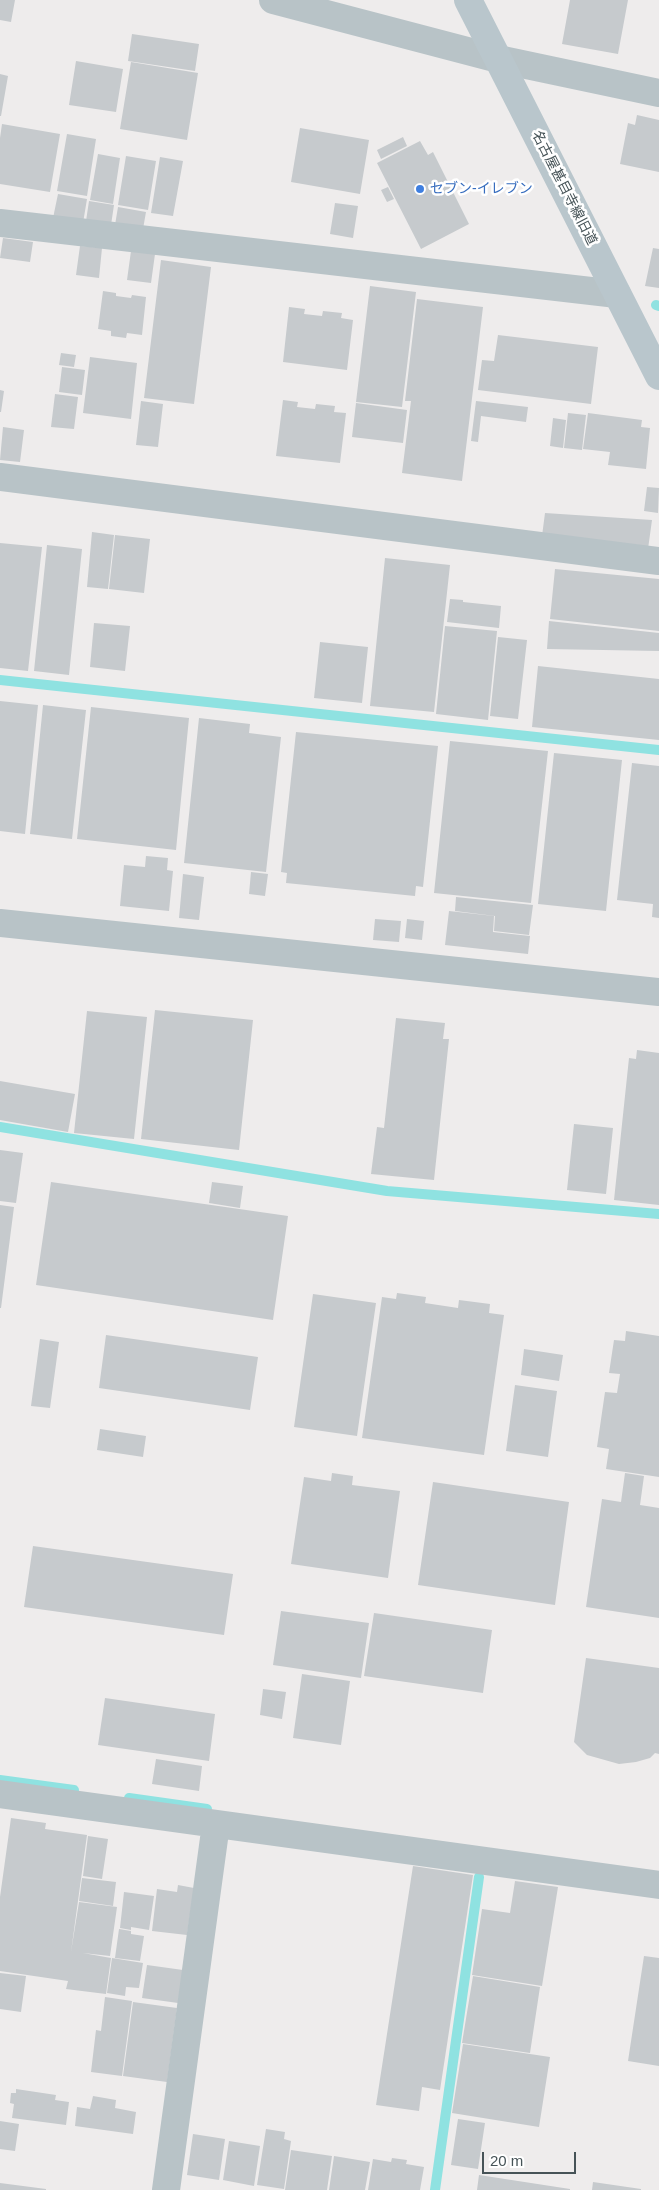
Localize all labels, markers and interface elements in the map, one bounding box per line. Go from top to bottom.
street label: 名古屋甚目寺線旧道 [528,128,600,248]
place label: セブン-イレブン [430,181,533,197]
marker: セブン-イレブン [414,183,426,195]
scale bar [484,2142,578,2174]
text: 20 m [490,2152,523,2169]

